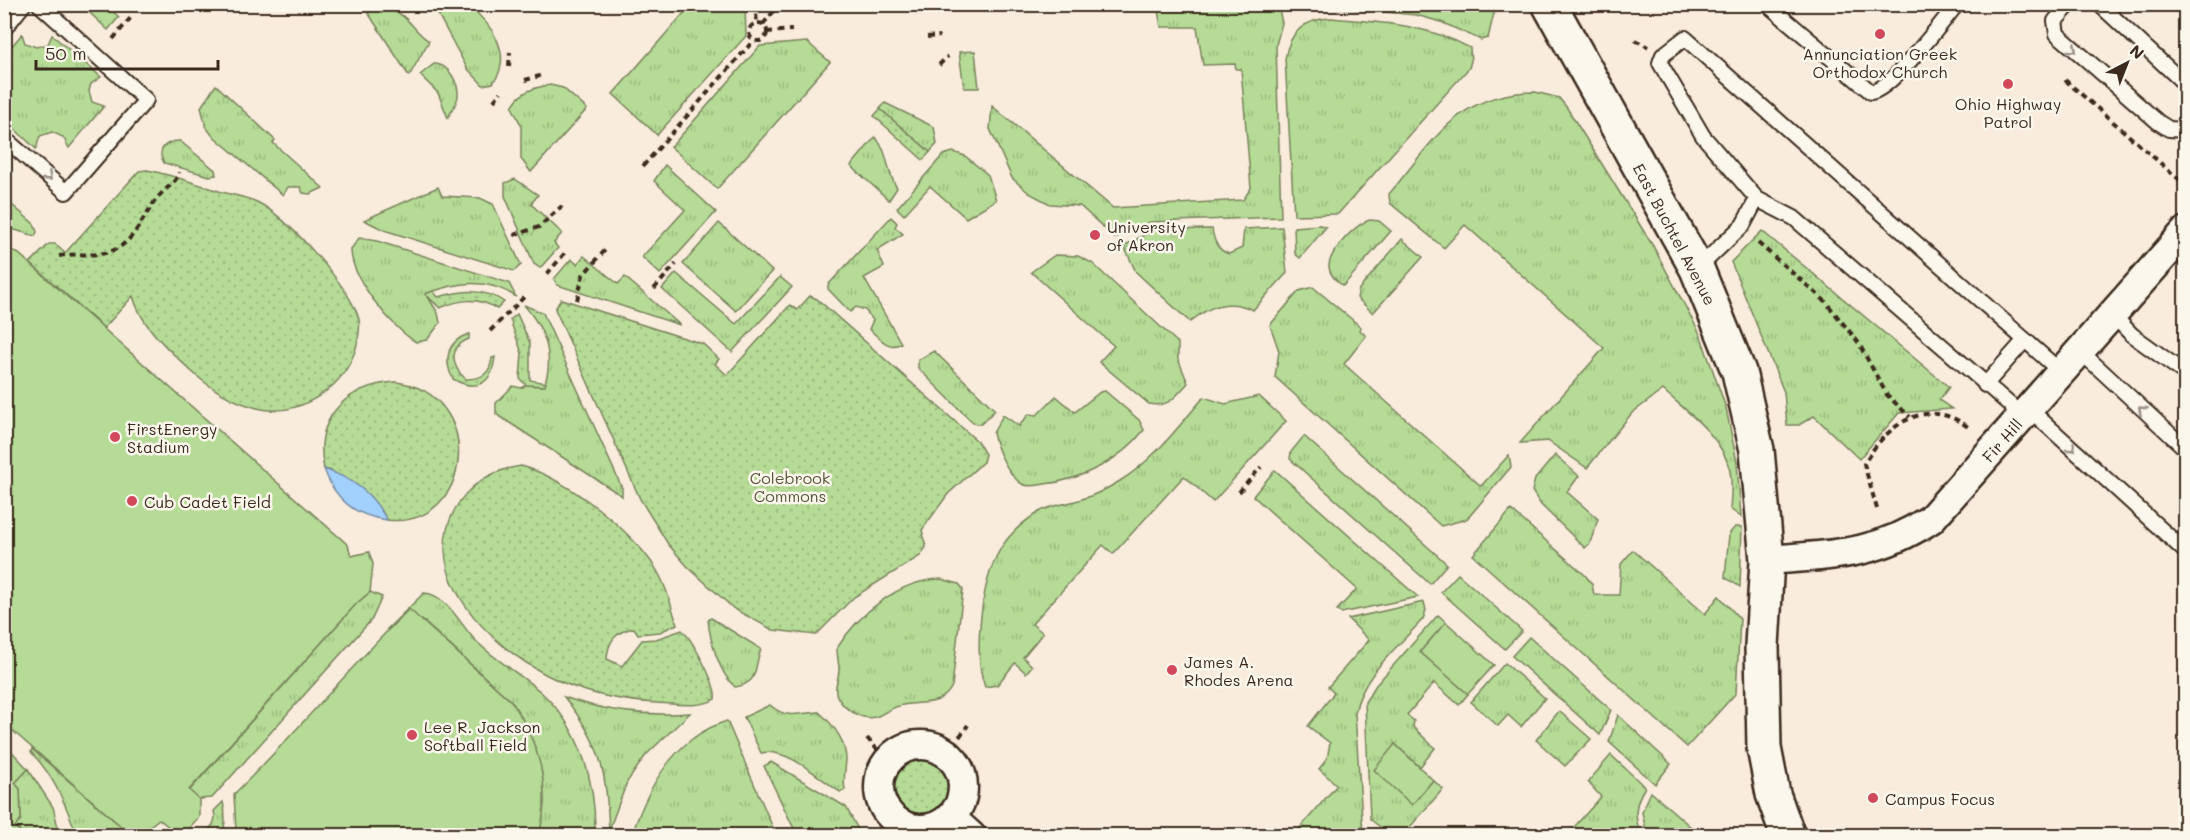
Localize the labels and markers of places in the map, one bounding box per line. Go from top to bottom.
marker: Annunciation Greek Orthodox Church [1873,27,1887,41]
place label: Annunciation Greek Orthodox Church [1803,43,1957,82]
marker: Ohio Highway Patrol [2001,77,2015,91]
place label: Ohio Highway Patrol [1955,93,2061,132]
place label: University of Akron [1107,216,1186,255]
marker: University of Akron [1088,228,1102,242]
place label: FirstEnergy Stadium [127,418,217,457]
marker: FirstEnergy Stadium [108,430,122,444]
place label: Cub Cadet Field [144,491,271,512]
marker: Cub Cadet Field [125,494,139,508]
place label: James A. Rhodes Arena [1184,651,1294,690]
marker: James A. Rhodes Arena [1165,663,1179,677]
place label: Lee R. Jackson Softball Field [424,716,540,755]
marker: Lee R. Jackson Softball Field [405,728,419,742]
place label: Campus Focus [1885,788,1995,809]
marker: Campus Focus [1866,791,1880,805]

